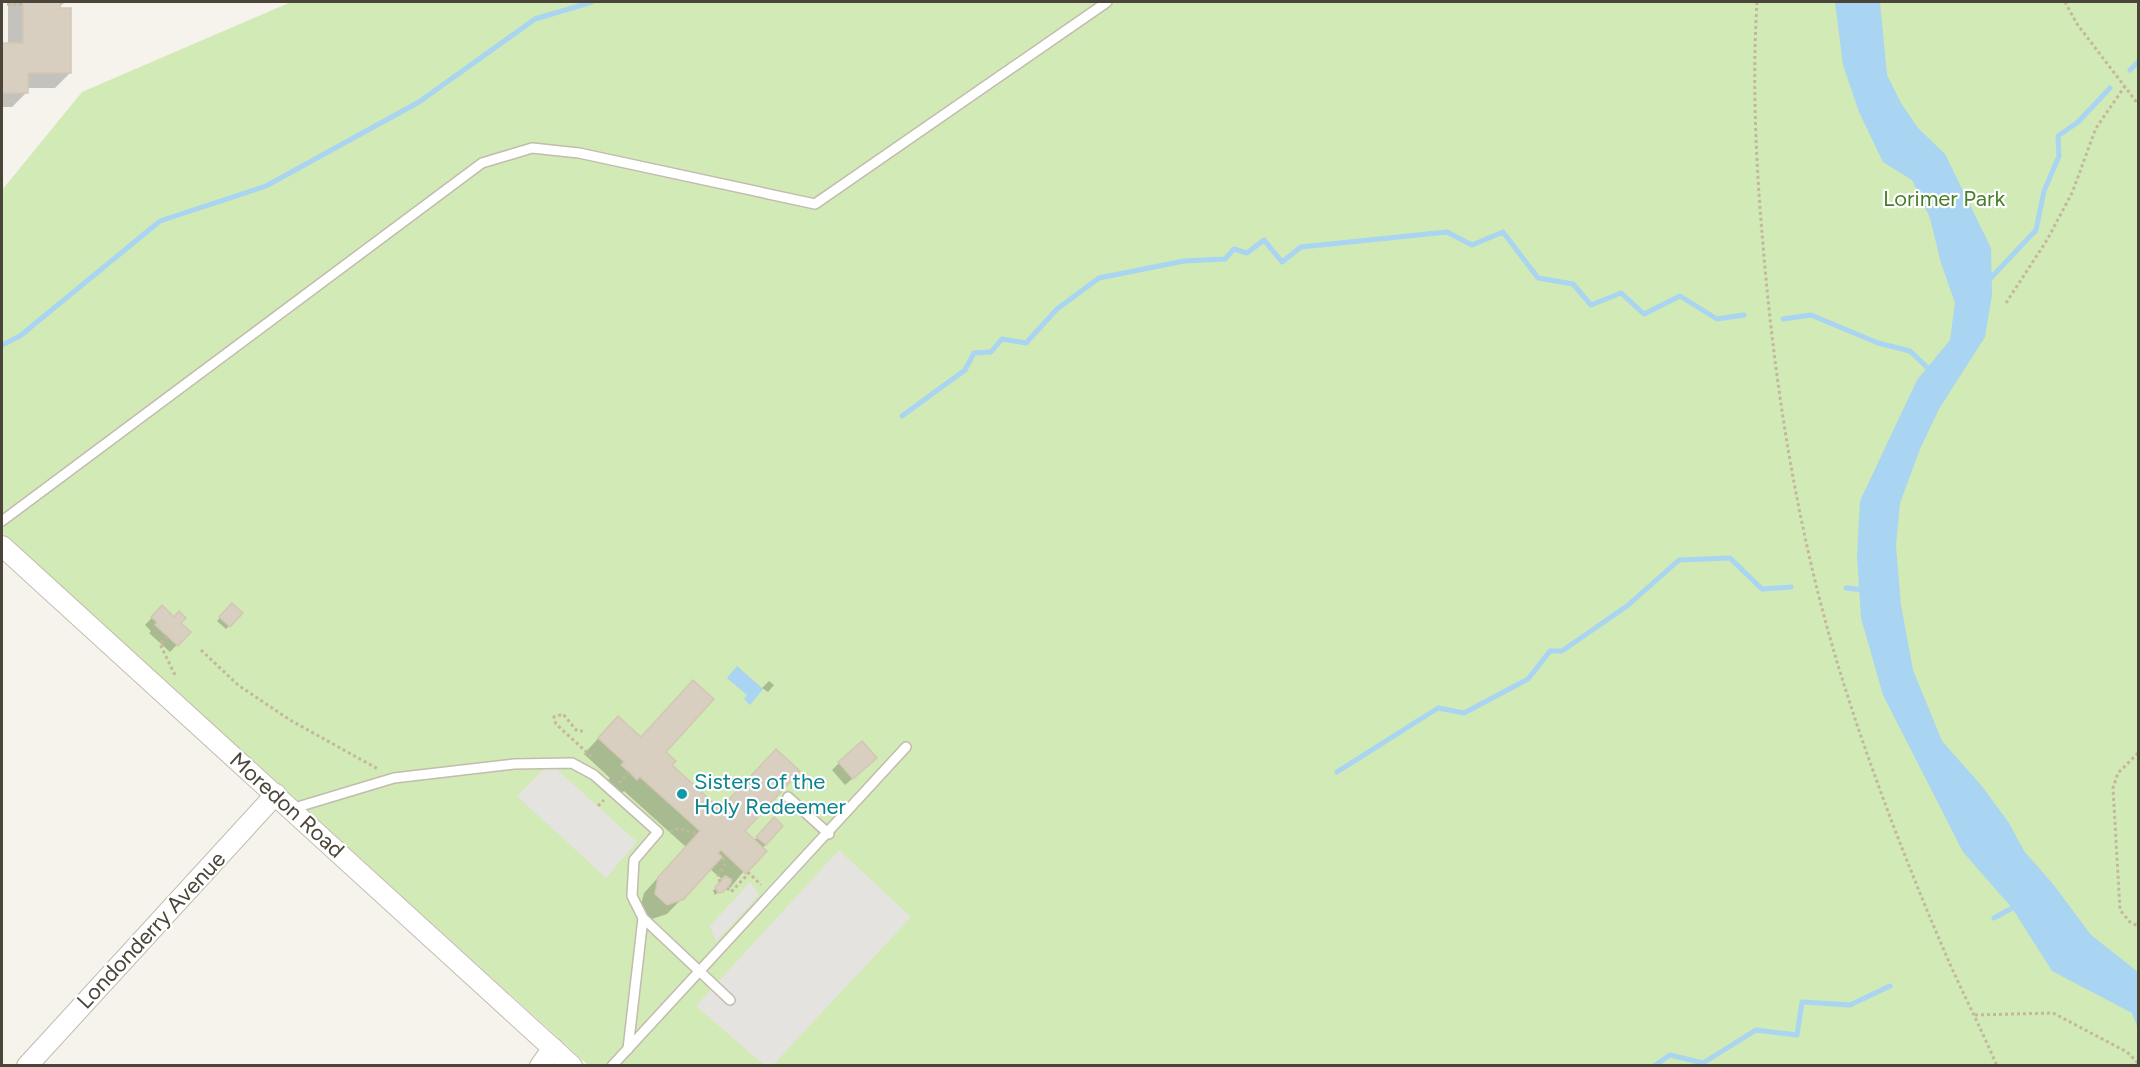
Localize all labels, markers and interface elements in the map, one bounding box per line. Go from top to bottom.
park label: Lorimer Park [1883,185,2005,212]
street label: Moredon Road [224,747,350,863]
place label: Sisters of the Holy Redeemer [694,768,847,820]
marker: Sisters of the Holy Redeemer [675,787,689,801]
street label: Londonderry Avenue [71,846,231,1014]

